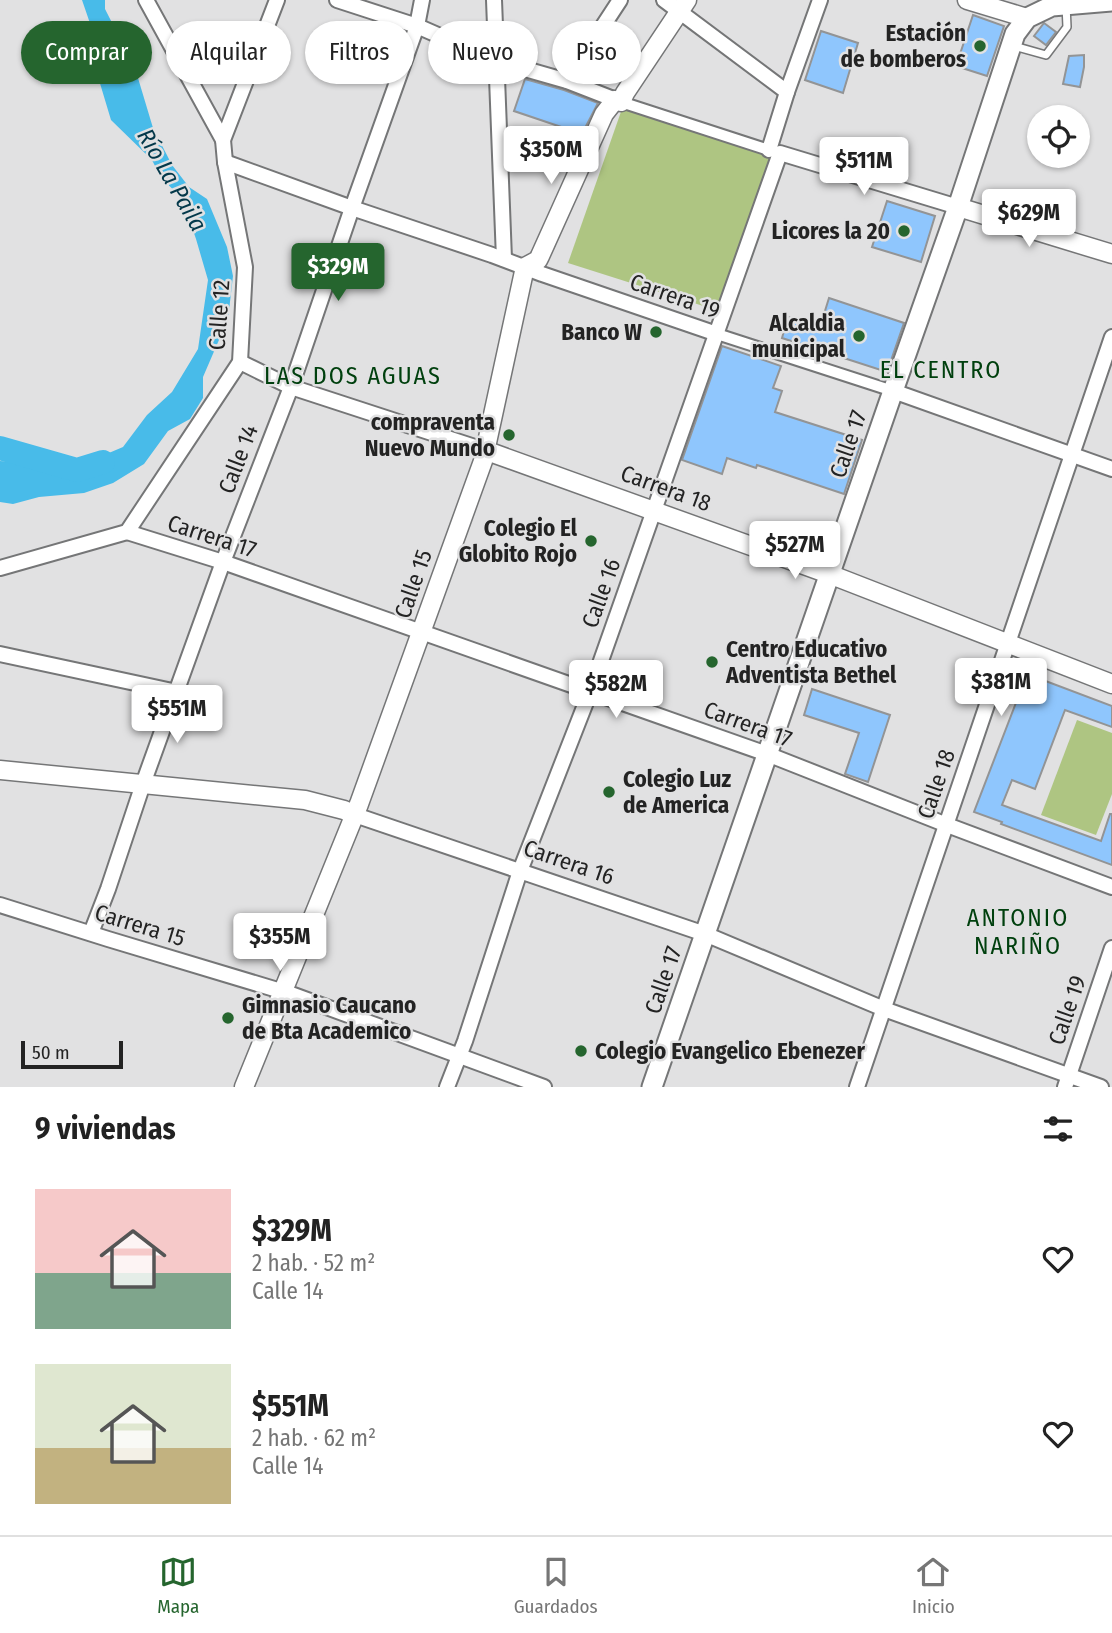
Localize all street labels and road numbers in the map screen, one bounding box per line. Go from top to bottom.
street label: Carrera 19 [626,268,724,324]
street label: Calle 12 [203,279,235,351]
street label: Calle 17 [823,407,873,481]
street label: Calle 14 [212,421,264,497]
street label: Carrera 18 [617,459,715,517]
street label: Carrera 17 [164,509,260,563]
street label: Calle 15 [388,546,438,622]
street label: Calle 16 [576,555,626,631]
street label: Carrera 17 [700,695,796,753]
street label: Calle 18 [911,746,961,822]
street label: Carrera 16 [520,833,618,891]
street label: Carrera 15 [91,898,189,952]
street label: Calle 17 [638,943,688,1017]
street label: Calle 19 [1042,972,1092,1048]

